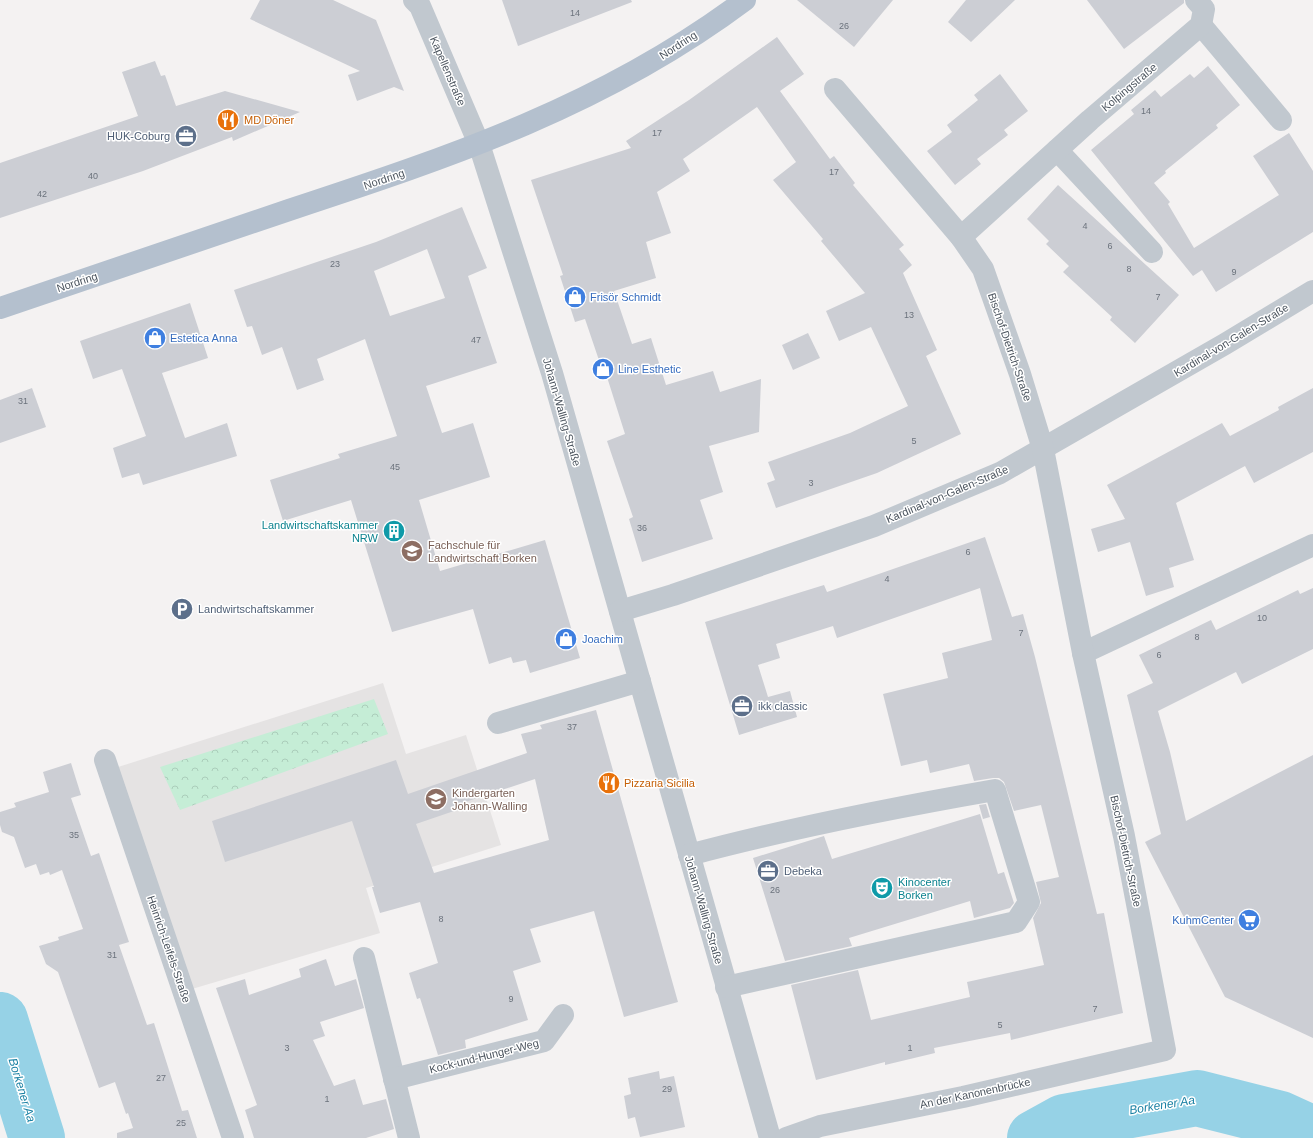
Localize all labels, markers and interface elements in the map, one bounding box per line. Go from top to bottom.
house number: 14 [570,8,580,18]
house number: 26 [839,21,849,31]
street label: Nordring [657,28,699,62]
street label: Kapellenstraße [428,35,468,107]
street label: Kolpingstraße [1099,61,1159,113]
house number: 14 [1141,106,1151,116]
restaurant icon: MD Döner [215,107,241,133]
place label: MD Döner [244,114,294,126]
office icon: HUK-Coburg [173,123,199,149]
house number: 17 [652,128,662,138]
place label: HUK-Coburg [107,130,170,142]
street label: Nordring [362,166,406,192]
house number: 17 [829,167,839,177]
house number: 40 [88,171,98,181]
house number: 42 [37,189,47,199]
house number: 4 [1082,221,1088,231]
house number: 6 [1107,241,1113,251]
house number: 23 [330,259,340,269]
house number: 8 [1126,264,1132,274]
house number: 9 [1231,267,1237,277]
street label: Nordring [55,270,99,294]
shop icon: Frisör Schmidt [562,284,588,310]
place label: Frisör Schmidt [590,291,661,303]
street label: Bischof-Dietrich-Straße [986,291,1034,403]
house number: 7 [1155,292,1161,302]
street label: Kardinal-von-Galen-Straße [1172,301,1290,379]
house number: 13 [904,310,914,320]
shop icon: Estetica Anna [142,325,168,351]
place label: Estetica Anna [170,332,238,344]
house number: 47 [471,335,481,345]
street label: Johann-Walling-Straße [541,356,583,468]
shop icon: Line Esthetic [590,356,616,382]
place label: Line Esthetic [618,363,681,375]
house number: 31 [18,396,28,406]
house number: 5 [911,436,917,446]
house number: 45 [390,462,400,472]
street label: Kardinal-von-Galen-Straße [884,463,1010,525]
house number: 3 [808,478,814,488]
building icon: Landwirtschaftskammer NRW [381,518,407,544]
place label: Landwirtschaftskammer NRW [262,519,379,544]
house number: 36 [637,523,647,533]
school or university icon: Fachschule für Landwirtschaft Borken [399,538,425,564]
place label: Fachschule für Landwirtschaft Borken [428,539,537,564]
house number: 6 [965,547,971,557]
house number: 4 [884,574,890,584]
parking icon: Landwirtschaftskammer [169,596,195,622]
place label: Landwirtschaftskammer [198,603,314,615]
house number: 10 [1257,613,1267,623]
shop icon: Joachim [553,626,579,652]
house number: 7 [1018,628,1024,638]
house number: 8 [1194,632,1200,642]
place label: Joachim [582,633,623,645]
house number: 6 [1156,650,1162,660]
office icon: ikk classic [729,693,755,719]
place label: ikk classic [758,700,808,712]
house number: 37 [567,722,577,732]
restaurant icon: Pizzaria Sicilia [596,770,622,796]
place label: Pizzaria Sicilia [624,777,696,789]
school or university icon: Kindergarten Johann-Walling [423,786,449,812]
place label: Kindergarten Johann-Walling [452,787,527,812]
street label: Bischof-Dietrich-Straße [1108,794,1144,908]
house number: 35 [69,830,79,840]
street label: Johann-Walling-Straße [683,854,725,966]
office icon: Debeka [755,858,781,884]
place label: Debeka [784,865,823,877]
theatre icon: Kinocenter Borken [869,875,895,901]
place label: Kinocenter Borken [898,876,951,901]
house number: 26 [770,885,780,895]
street label: Heinrich-Leifels-Straße [145,894,193,1004]
supermarket icon: KuhmCenter [1236,907,1262,933]
house number: 8 [438,914,444,924]
place label: KuhmCenter [1172,914,1234,926]
house number: 31 [107,950,117,960]
house number: 9 [508,994,514,1004]
house number: 7 [1092,1004,1098,1014]
house number: 5 [997,1020,1003,1030]
street label: Kock-und-Hunger-Weg [428,1037,540,1075]
house number: 3 [284,1043,290,1053]
house number: 1 [907,1043,913,1053]
water label: Borkener Aa [6,1056,38,1124]
house number: 27 [156,1073,166,1083]
street label: An der Kanonenbrücke [919,1075,1031,1111]
house number: 29 [662,1084,672,1094]
water label: Borkener Aa [1128,1093,1196,1117]
house number: 1 [324,1094,330,1104]
house number: 25 [176,1118,186,1128]

